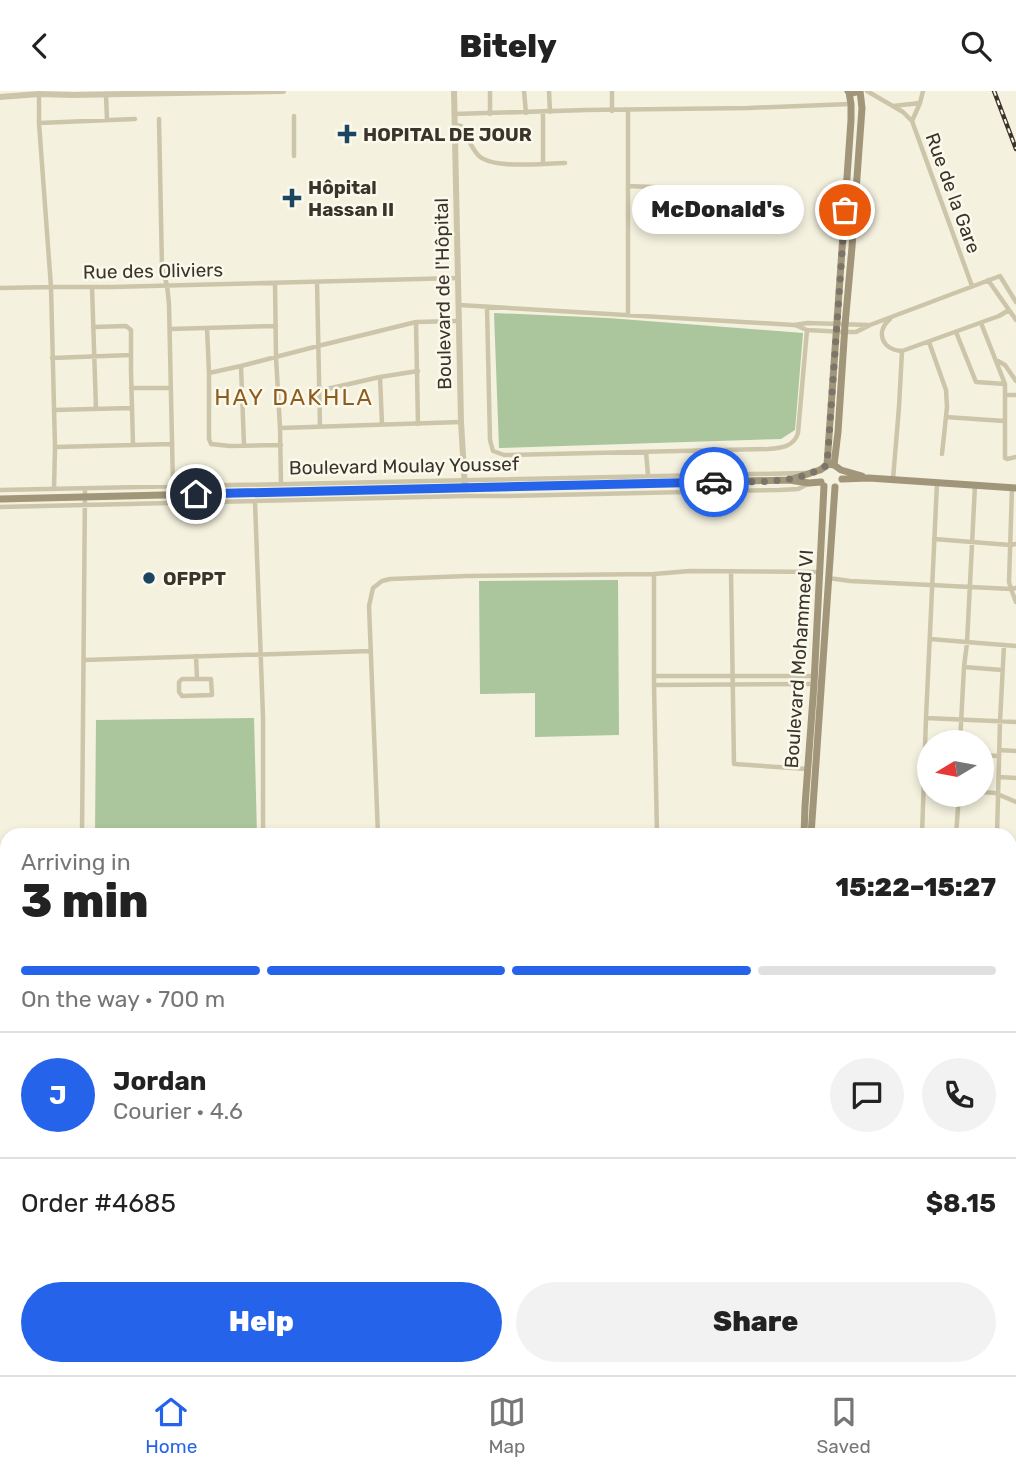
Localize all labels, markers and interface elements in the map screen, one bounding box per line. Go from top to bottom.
icon: back [21,27,59,65]
text: Bitely [459,27,557,65]
icon: search [957,27,995,65]
place label: HOPITAL DE JOUR [363,123,532,146]
marker: HOPITAL DE JOUR [337,124,357,144]
street label: Rue de la Gare [921,130,985,256]
place label: Hôpital Hassan II [308,176,394,221]
pin [815,180,875,240]
callout: McDonald's [632,185,803,235]
marker: Hôpital Hassan II [282,188,302,208]
icon: bag [826,191,864,229]
text: McDonald's [651,195,785,223]
street label: Boulevard de l'Hôpital [430,198,456,390]
street label: Rue des Oliviers [83,258,223,284]
district label: HAY DAKHLA [214,383,374,411]
courier [679,447,749,517]
street label: Boulevard Moulay Youssef [289,452,520,480]
icon: car [695,463,733,501]
pin [166,464,226,524]
icon: home [177,475,215,513]
street label: Boulevard Mohammed VI [780,549,818,769]
place label: OFPPT [163,567,226,590]
marker: OFPPT [141,570,157,586]
north arrow [917,730,994,807]
map controls [917,730,994,807]
text: Arriving in [21,848,131,876]
text: 15:22–15:27 [836,872,996,903]
text: 3 min [21,874,149,929]
text: On the way · 700 m [21,985,225,1013]
button: chat [830,1058,904,1132]
button: phone [922,1058,996,1132]
text: Jordan [113,1066,206,1097]
text: J [49,1080,67,1111]
text: Courier · 4.6 [113,1097,243,1125]
text: Order #4685 [21,1188,176,1219]
text: $8.15 [926,1188,996,1219]
button: Help [21,1282,502,1362]
button: Share [516,1282,996,1362]
tab: Home [145,1393,197,1458]
tab: Map [488,1393,526,1458]
tab: Saved [816,1393,871,1458]

